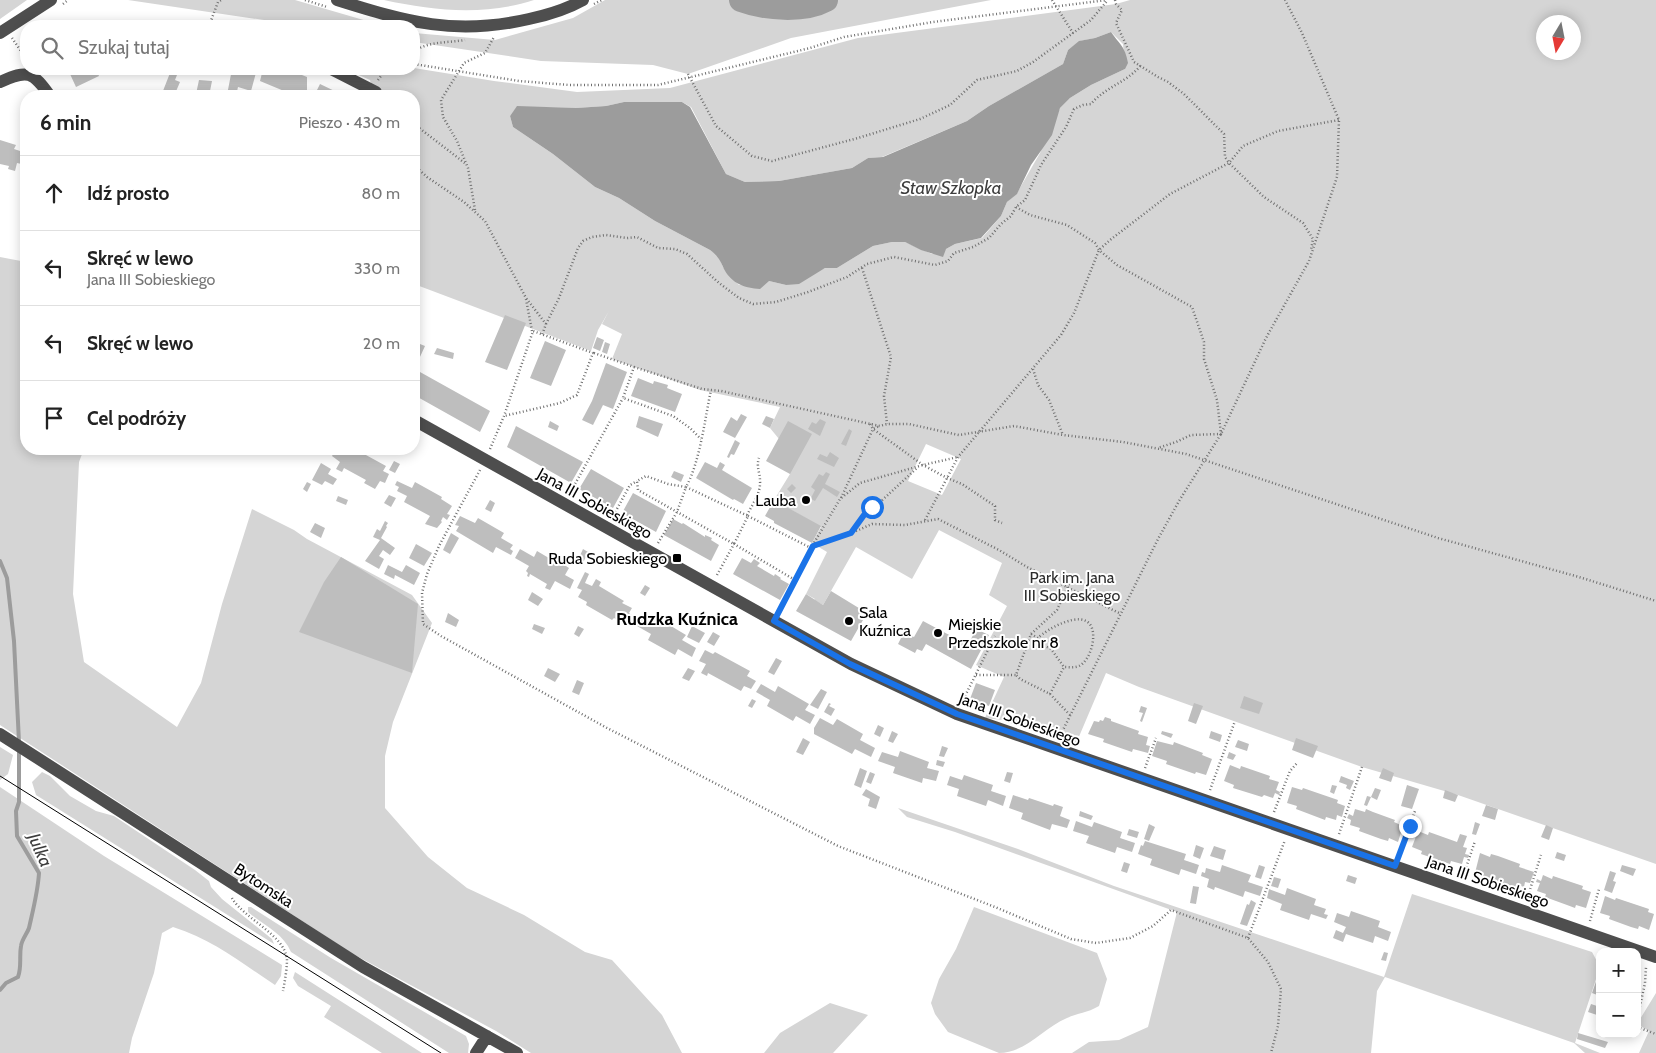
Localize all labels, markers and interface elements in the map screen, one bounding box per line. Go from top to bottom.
north arrow [1536,15,1581,60]
search box [20,20,420,75]
icon: search [38,34,66,62]
text: Szukaj tutaj [78,36,170,59]
text: 6 min [40,110,91,135]
text: Pieszo · 430 m [299,113,400,132]
water label: Staw Szkopka [901,177,1001,199]
icon: ahead [40,179,68,207]
text: Idź prosto [87,182,169,205]
text: 80 m [362,184,400,203]
text: Skręć w lewo [87,247,193,270]
icon: left [40,254,68,282]
text: 330 m [354,259,400,278]
text: Jana III Sobieskiego [87,270,215,289]
icon: left [40,329,68,357]
text: Skręć w lewo [87,332,193,355]
text: 20 m [363,334,400,353]
icon: arrive [40,404,68,432]
text: Cel podróży [87,407,186,430]
street label: Jana III Sobieskiego [533,464,656,543]
place label: Lauba [755,491,796,510]
marker: Lauba [800,494,812,506]
route start [861,496,884,519]
place label: Ruda Sobieskiego [548,549,667,568]
marker: Ruda Sobieskiego [671,552,683,564]
park label: Park im. Jana III Sobieskiego [1024,568,1120,605]
place label: Sala Kuźnica [859,603,911,640]
district label: Rudzka Kuźnica [616,608,738,630]
marker: Sala Kuźnica [843,615,855,627]
place label: Miejskie Przedszkole nr 8 [948,615,1059,652]
marker: Miejskie Przedszkole nr 8 [932,627,944,639]
street label: Jana III Sobieskiego [955,688,1084,750]
route end [1399,815,1422,838]
water label: Julka [22,828,57,871]
street label: Jana III Sobieskiego [1423,851,1552,911]
street label: Bytomska [231,859,297,912]
map controls [1596,948,1641,1038]
button: + [1596,948,1641,993]
button: − [1596,993,1641,1038]

